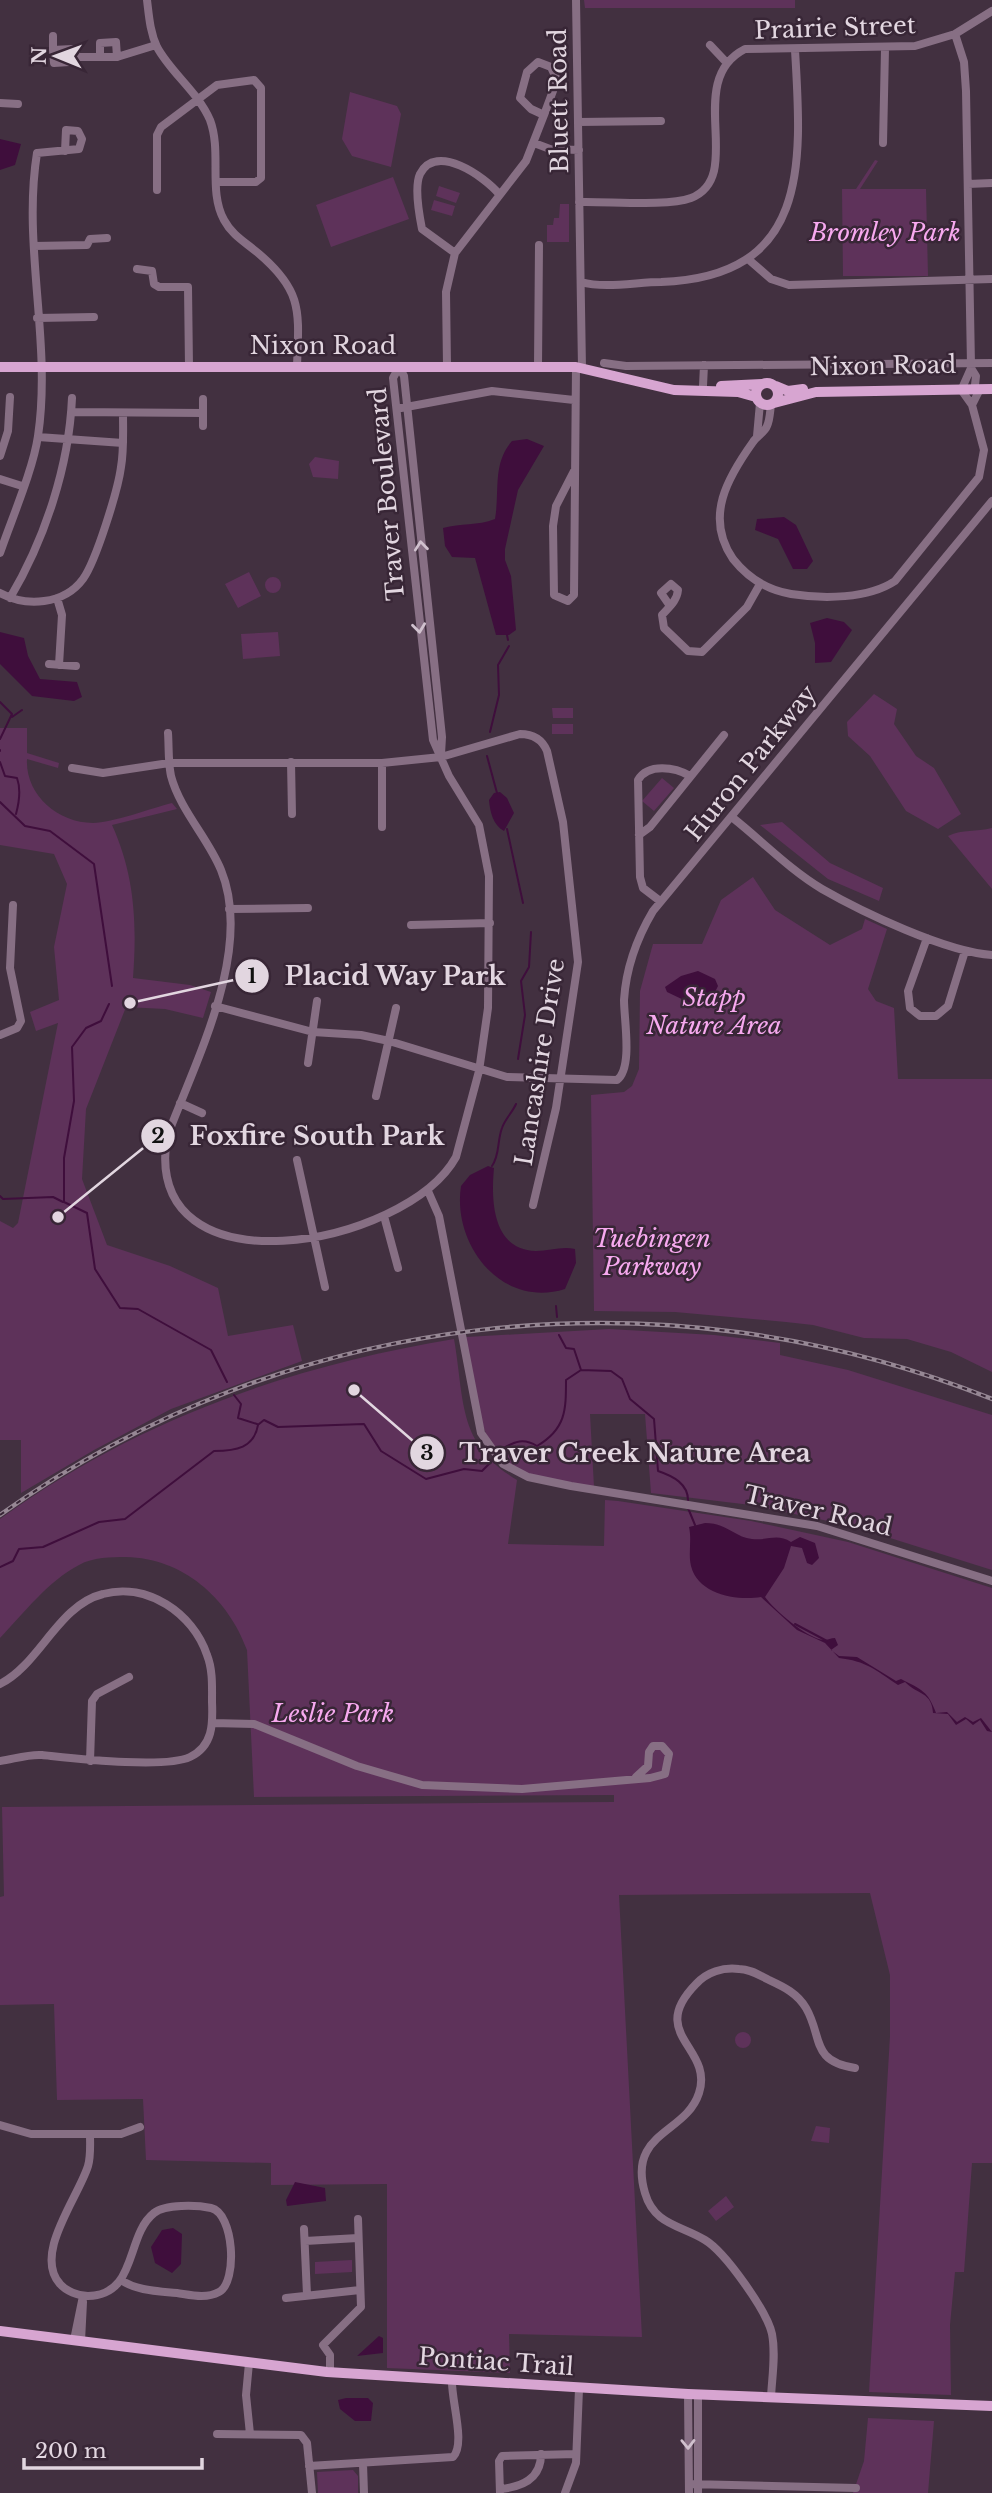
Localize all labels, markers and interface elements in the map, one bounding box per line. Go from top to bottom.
street label: Prairie Street [754,10,916,45]
north arrow [21,21,91,91]
street label: Bluett Road [543,28,574,174]
text: N [28,46,51,65]
park label: Bromley Park [808,218,961,247]
street label: Nixon Road [250,331,396,360]
street label: Nixon Road [809,350,957,381]
street label: Traver Boulevard [363,386,410,602]
one-way arrow [413,540,428,551]
one-way arrow [412,622,427,634]
street label: Huron Parkway [679,678,823,846]
callout: Placid Way Park [235,952,521,999]
street label: Lancashire Drive [509,956,570,1168]
text: Placid Way Park [284,960,506,992]
text: 1 [247,963,257,989]
park label: Stapp Nature Area [645,983,782,1040]
callout: Foxfire South Park [141,1113,459,1160]
text: Foxfire South Park [189,1120,445,1152]
text: 2 [151,1123,165,1149]
park label: Tuebingen Parkway [593,1224,711,1281]
callout: Traver Creek Nature Area [409,1429,825,1476]
text: Traver Creek Nature Area [459,1437,811,1469]
text: 3 [420,1440,434,1466]
street label: Traver Road [741,1479,895,1542]
park label: Leslie Park [271,1699,394,1728]
street label: Pontiac Trail [417,2342,575,2381]
scale bar [24,2426,203,2470]
text: 200 m [35,2438,107,2464]
one-way arrow [680,2439,696,2449]

